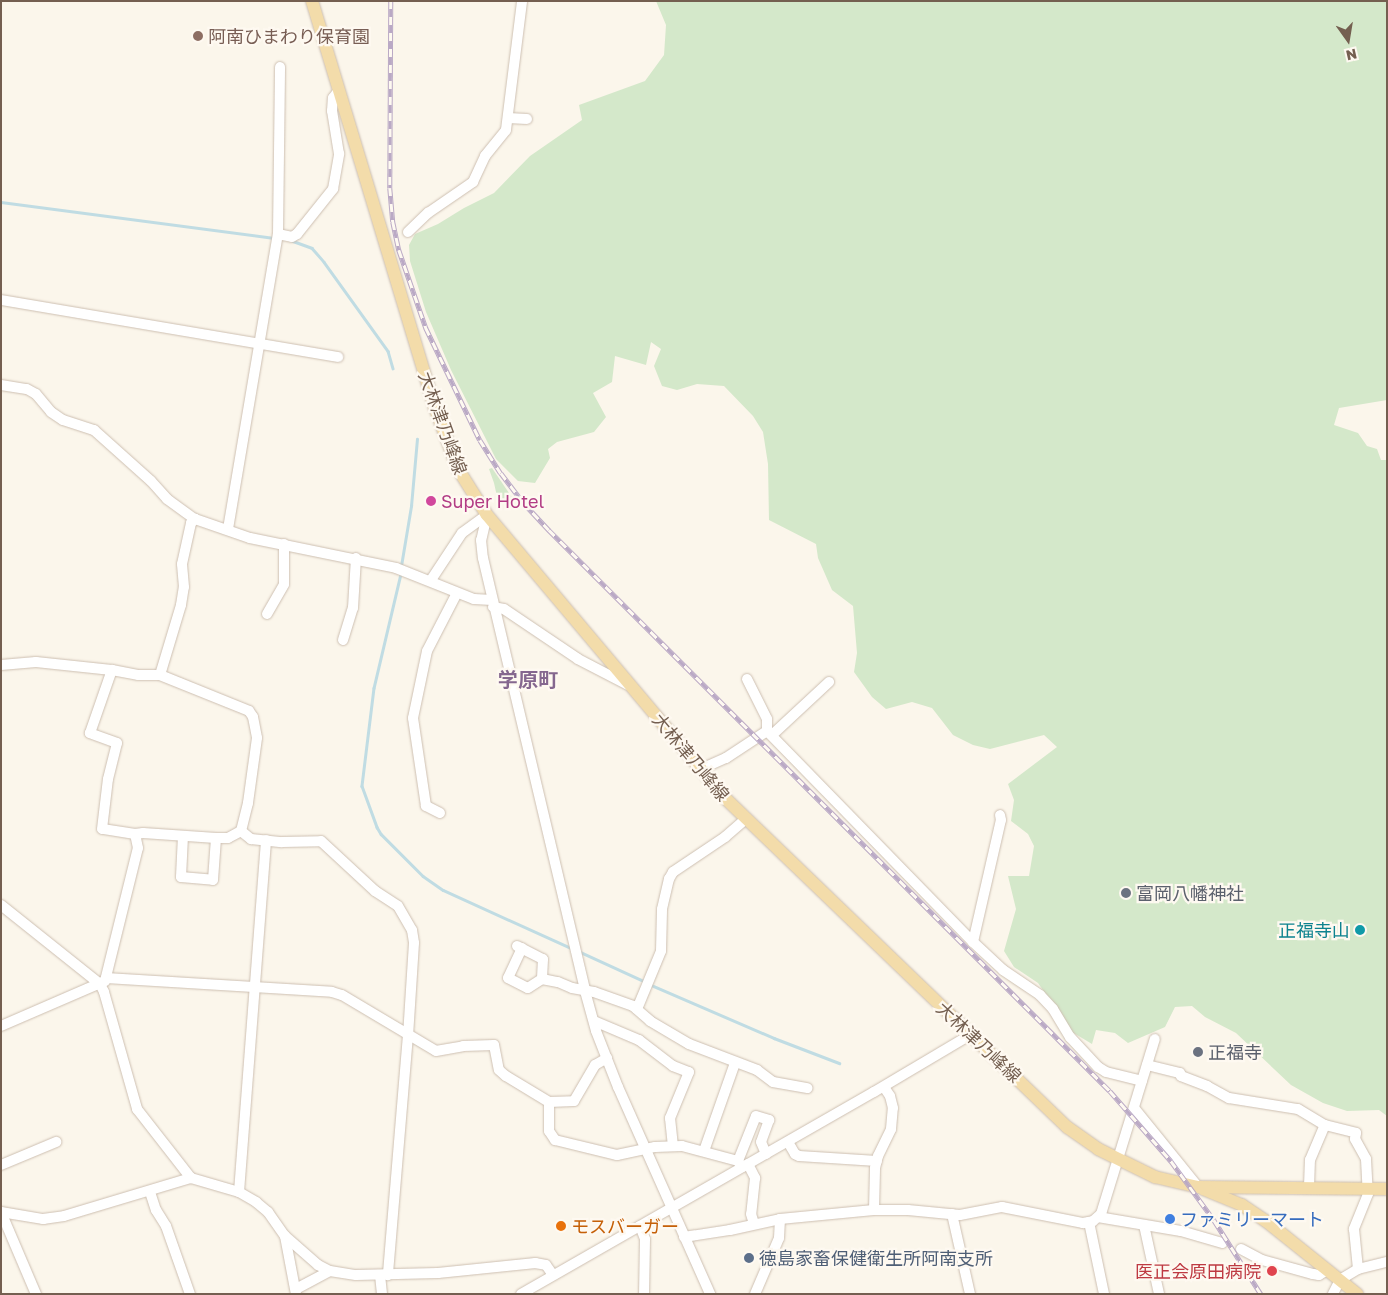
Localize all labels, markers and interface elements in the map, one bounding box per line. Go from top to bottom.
north arrow [1323,15,1373,65]
place label: 阿南ひまわり保育園 [208,25,370,47]
marker: 阿南ひまわり保育園 [192,30,204,42]
text: N [1344,46,1359,65]
street label: 大林津乃峰線 [414,369,472,477]
place label: Super Hotel [441,490,544,512]
marker: Super Hotel [425,495,437,507]
district label: 学原町 [498,667,558,691]
street label: 大林津乃峰線 [648,709,734,805]
place label: 富岡八幡神社 [1136,882,1244,904]
marker: 富岡八幡神社 [1120,887,1132,899]
place label: 正福寺山 [1278,919,1350,941]
marker: 正福寺山 [1354,924,1366,936]
street label: 大林津乃峰線 [932,997,1026,1087]
place label: 正福寺 [1208,1041,1262,1063]
marker: 正福寺 [1192,1046,1204,1058]
place label: ファミリーマート [1180,1208,1324,1230]
marker: ファミリーマート [1164,1213,1176,1225]
place label: モスバーガー [571,1215,679,1237]
marker: モスバーガー [555,1220,567,1232]
place label: 徳島家畜保健衛生所阿南支所 [759,1247,993,1269]
marker: 徳島家畜保健衛生所阿南支所 [743,1252,755,1264]
place label: 医正会原田病院 [1135,1260,1261,1282]
marker: 医正会原田病院 [1265,1264,1279,1278]

